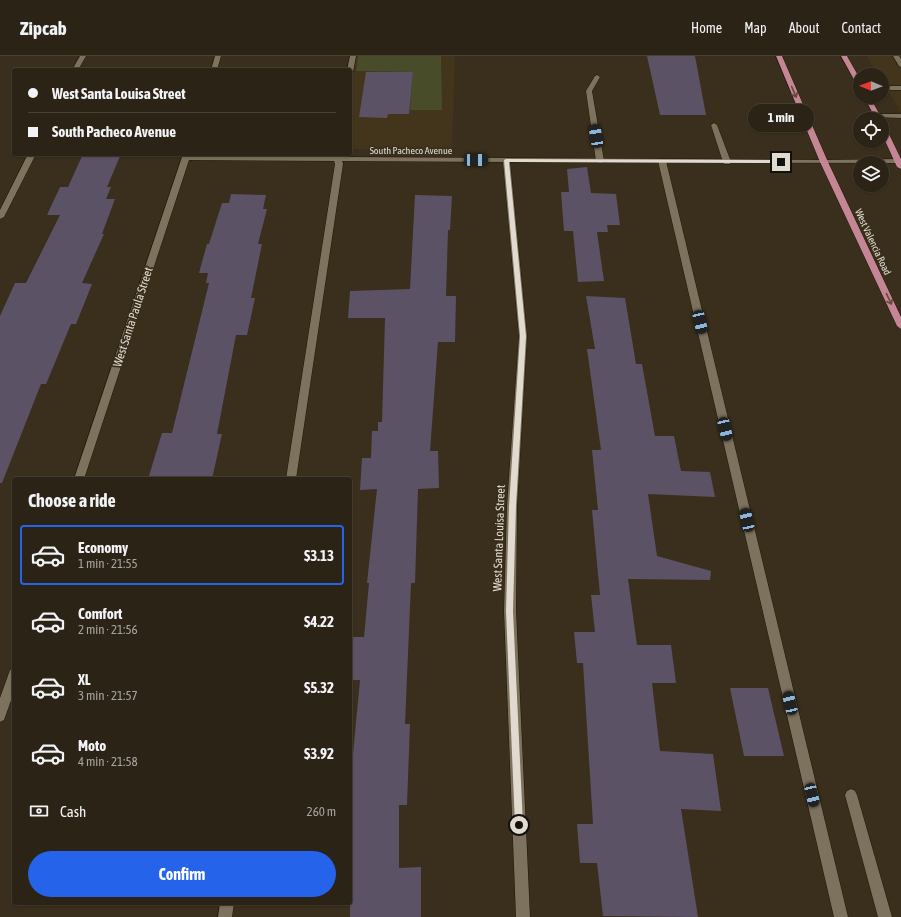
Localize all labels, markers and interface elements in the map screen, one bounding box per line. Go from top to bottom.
text: Zipcab [20,17,67,39]
text: Home [691,20,722,36]
text: Map [744,20,767,36]
text: About [789,20,820,36]
text: Contact [842,20,881,36]
north arrow [853,68,889,104]
map controls [853,68,889,192]
text: West Santa Louisa Street [52,85,186,102]
one-way arrow [791,85,798,97]
callout: 1 min [748,104,814,132]
text: 1 min [768,110,794,125]
button: locate [853,112,889,148]
text: South Pacheco Avenue [52,123,176,140]
car [588,123,604,149]
street label: South Pacheco Avenue [370,145,453,156]
route end [772,153,790,171]
car [464,154,488,166]
button: layers [853,156,889,192]
street label: West Valencia Road [853,207,893,277]
street label: West Santa Paula Street [110,265,156,369]
one-way arrow [886,293,893,305]
car [691,309,709,335]
car [716,416,734,442]
street label: West Santa Louisa Street [490,484,508,592]
text: Choose a ride [28,490,116,511]
car [738,507,756,533]
icon: car [30,537,66,573]
text: Economy [78,539,128,556]
text: $3.13 [304,547,334,564]
text: 1 min · 21:55 [78,556,138,571]
icon: car [30,603,66,639]
text: Comfort [78,605,122,622]
text: $4.22 [304,613,334,630]
text: 2 min · 21:56 [78,622,138,637]
icon: car [30,669,66,705]
text: XL [78,671,91,688]
text: $5.32 [304,679,334,696]
text: 3 min · 21:57 [78,688,138,703]
car [781,690,799,716]
icon: car [30,735,66,771]
text: Moto [78,737,106,754]
text: $3.92 [304,745,334,762]
text: 4 min · 21:58 [78,754,138,769]
car [803,782,821,808]
icon: cash [28,800,50,822]
text: Cash [60,803,86,820]
text: 260 m [307,804,336,819]
route start [510,816,528,834]
button: Confirm [28,851,336,897]

